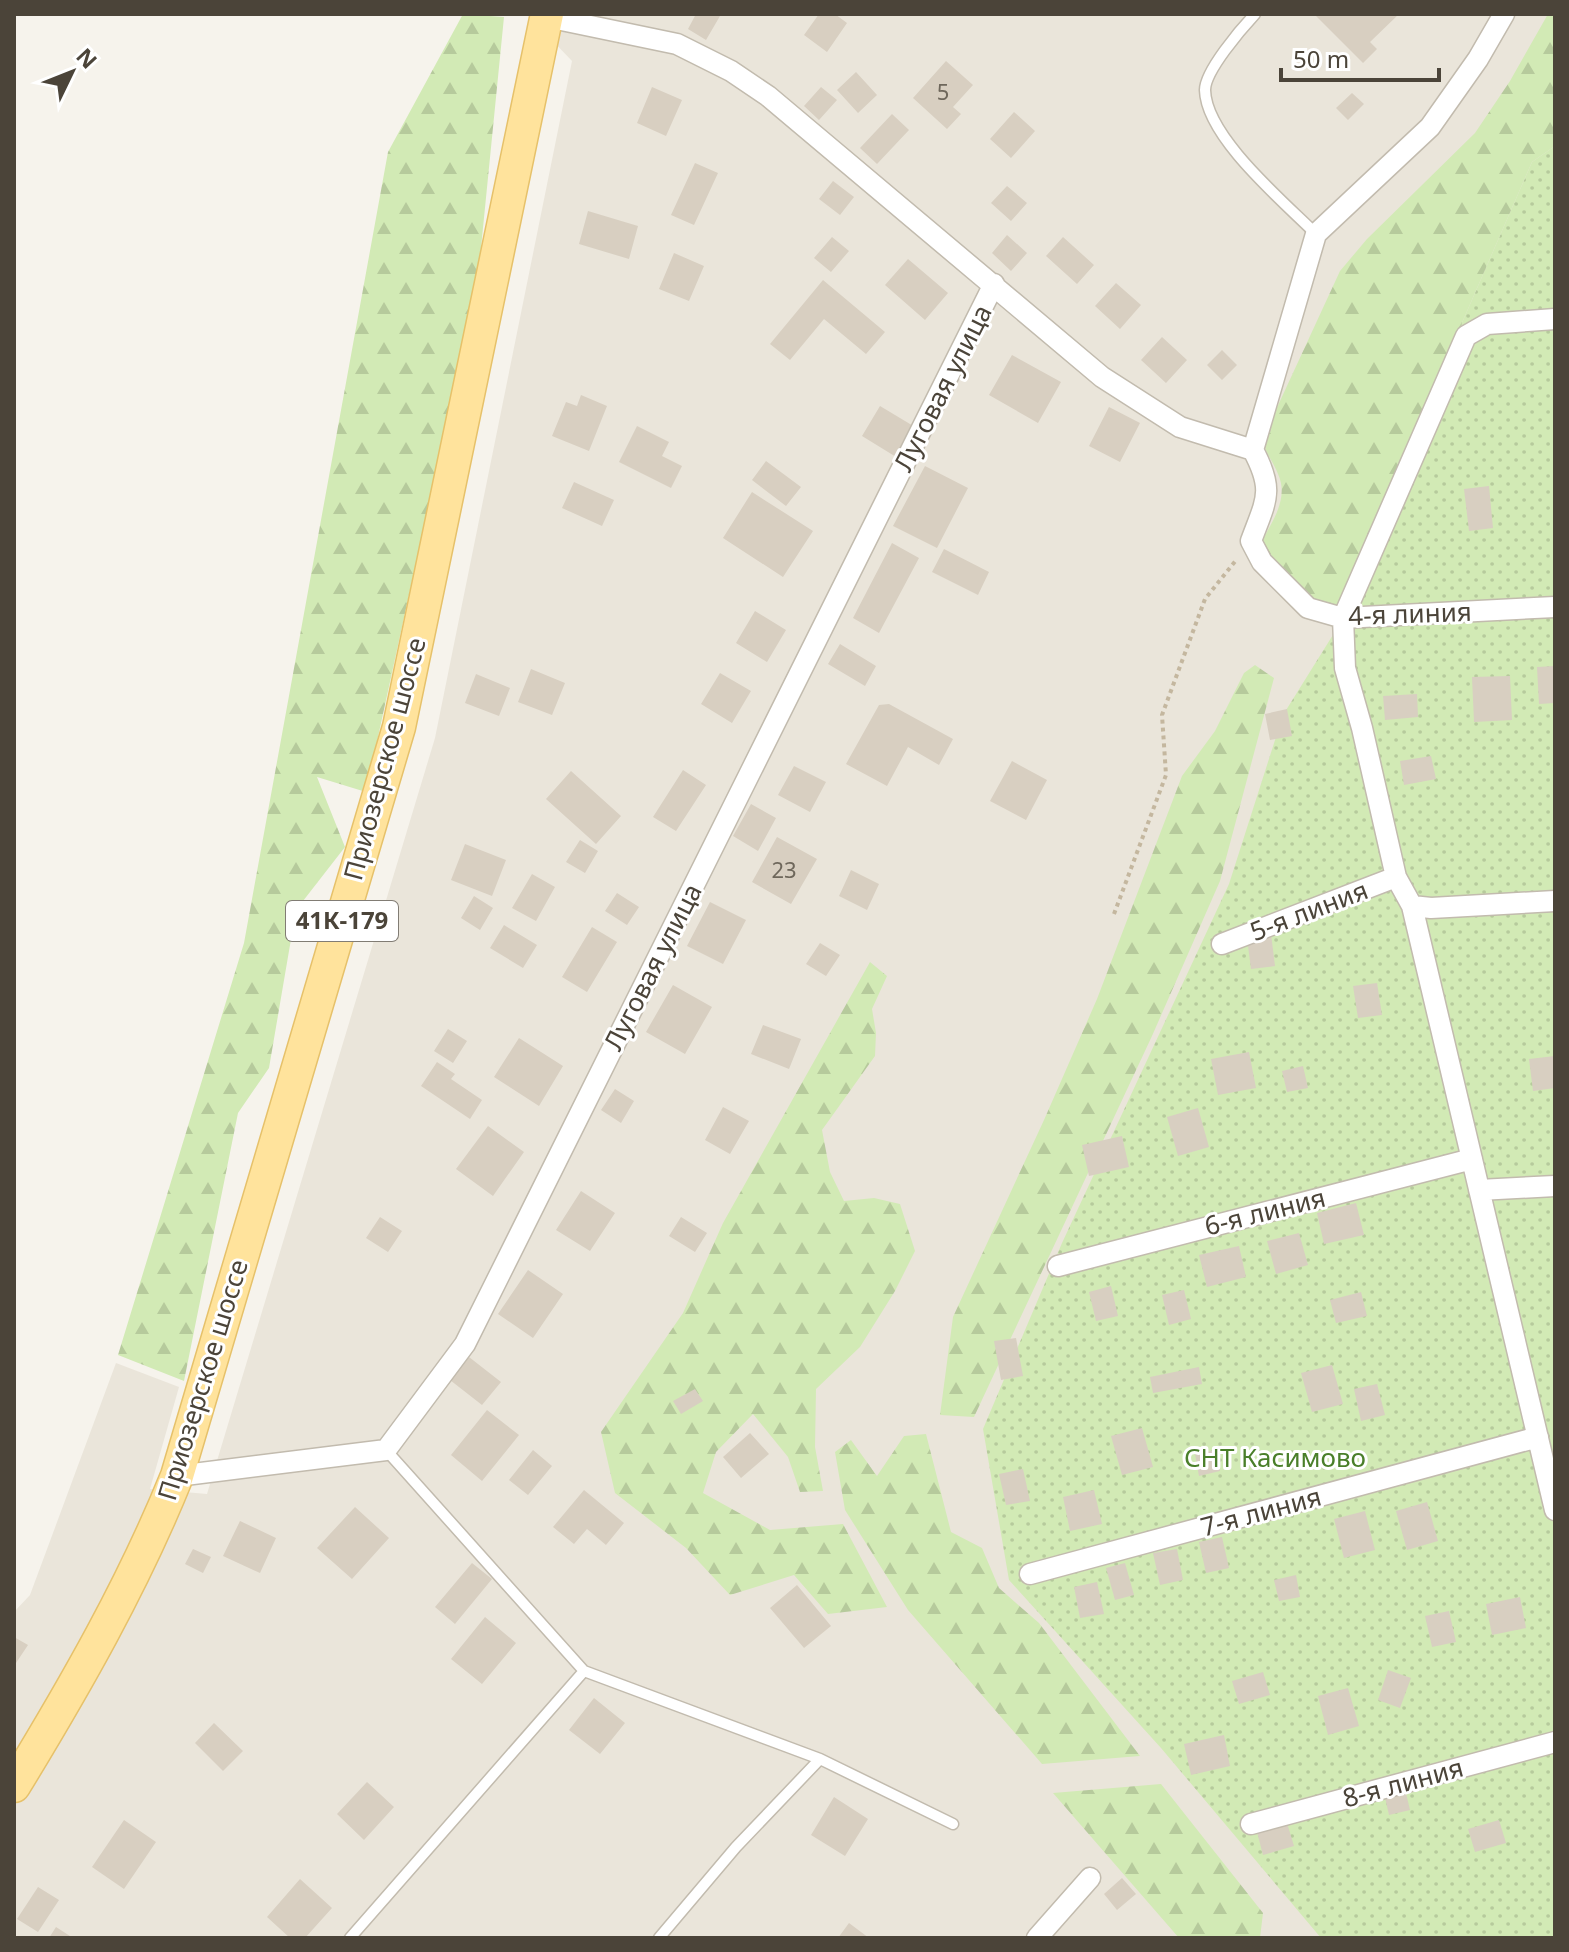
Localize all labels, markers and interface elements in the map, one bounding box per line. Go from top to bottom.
north arrow [32,32,112,112]
scale bar [1281,32,1439,82]
text: N [70,41,104,74]
text: 50 m [1293,42,1349,75]
house number: 5 [937,76,949,106]
street label: Луговая улица [885,298,1000,477]
street label: 4-я линия [1348,593,1472,633]
street label: Приозерское шоссе [334,633,434,884]
house number: 23 [771,854,797,884]
street label: 5-я линия [1245,871,1373,949]
street label: Луговая улица [595,877,710,1056]
road number: 41К-179 [286,901,398,941]
street label: 6-я линия [1200,1179,1329,1243]
street label: Приозерское шоссе [148,1255,256,1505]
park label: СНТ Касимово [1184,1439,1366,1475]
street label: 7-я линия [1196,1478,1325,1544]
street label: 8-я линия [1338,1749,1467,1815]

